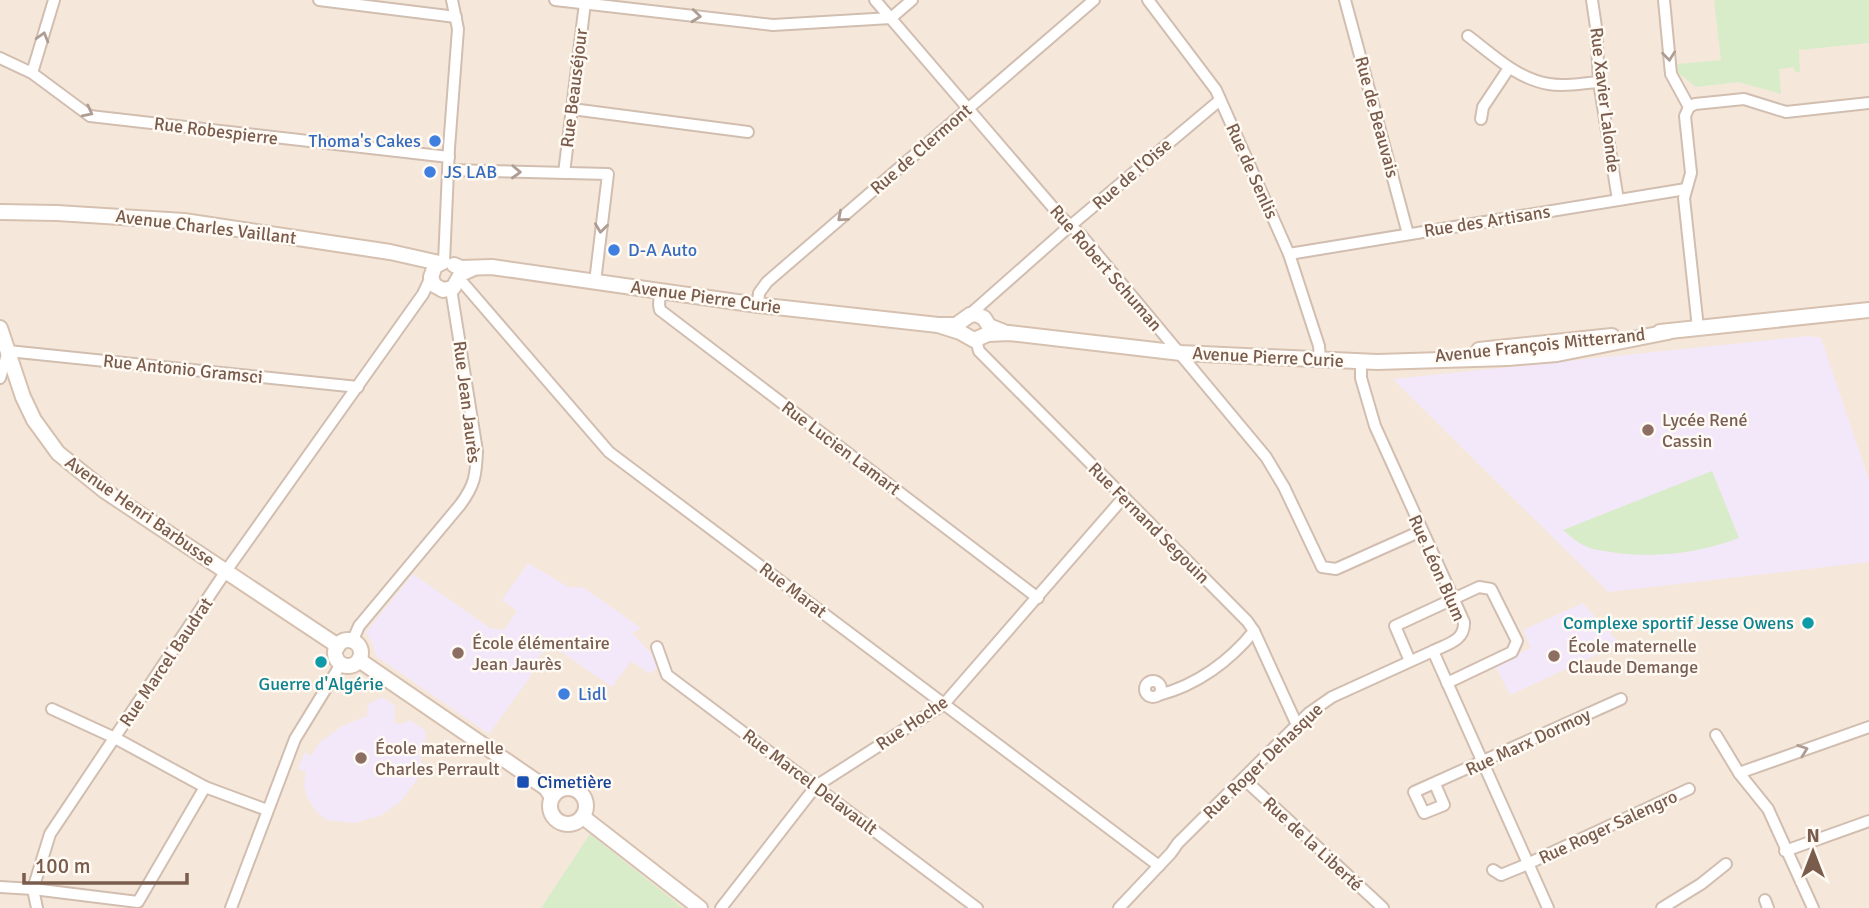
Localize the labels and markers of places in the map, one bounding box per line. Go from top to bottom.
place label: Thoma's Cakes [309,130,421,152]
marker: Thoma's Cakes [427,133,443,149]
place label: JS LAB [444,161,497,183]
marker: JS LAB [422,164,438,180]
place label: D-A Auto [628,239,697,261]
marker: D-A Auto [606,242,622,258]
place label: Lycée René Cassin [1662,409,1748,452]
marker: Lycée René Cassin [1640,422,1656,438]
place label: Complexe sportif Jesse Owens [1563,612,1794,634]
marker: Complexe sportif Jesse Owens [1800,615,1816,631]
place label: École élémentaire Jean Jaurès [472,632,610,675]
place label: École maternelle Claude Demange [1568,635,1698,678]
marker: École élémentaire Jean Jaurès [450,645,466,661]
marker: École maternelle Claude Demange [1546,648,1562,664]
marker: Guerre d'Algérie [313,654,329,670]
place label: Guerre d'Algérie [259,673,383,695]
place label: Lidl [578,683,607,705]
marker: Lidl [556,686,572,702]
place label: École maternelle Charles Perrault [375,737,504,780]
marker: École maternelle Charles Perrault [353,750,369,766]
place label: Cimetière [537,771,612,793]
marker: Cimetière [515,774,531,790]

